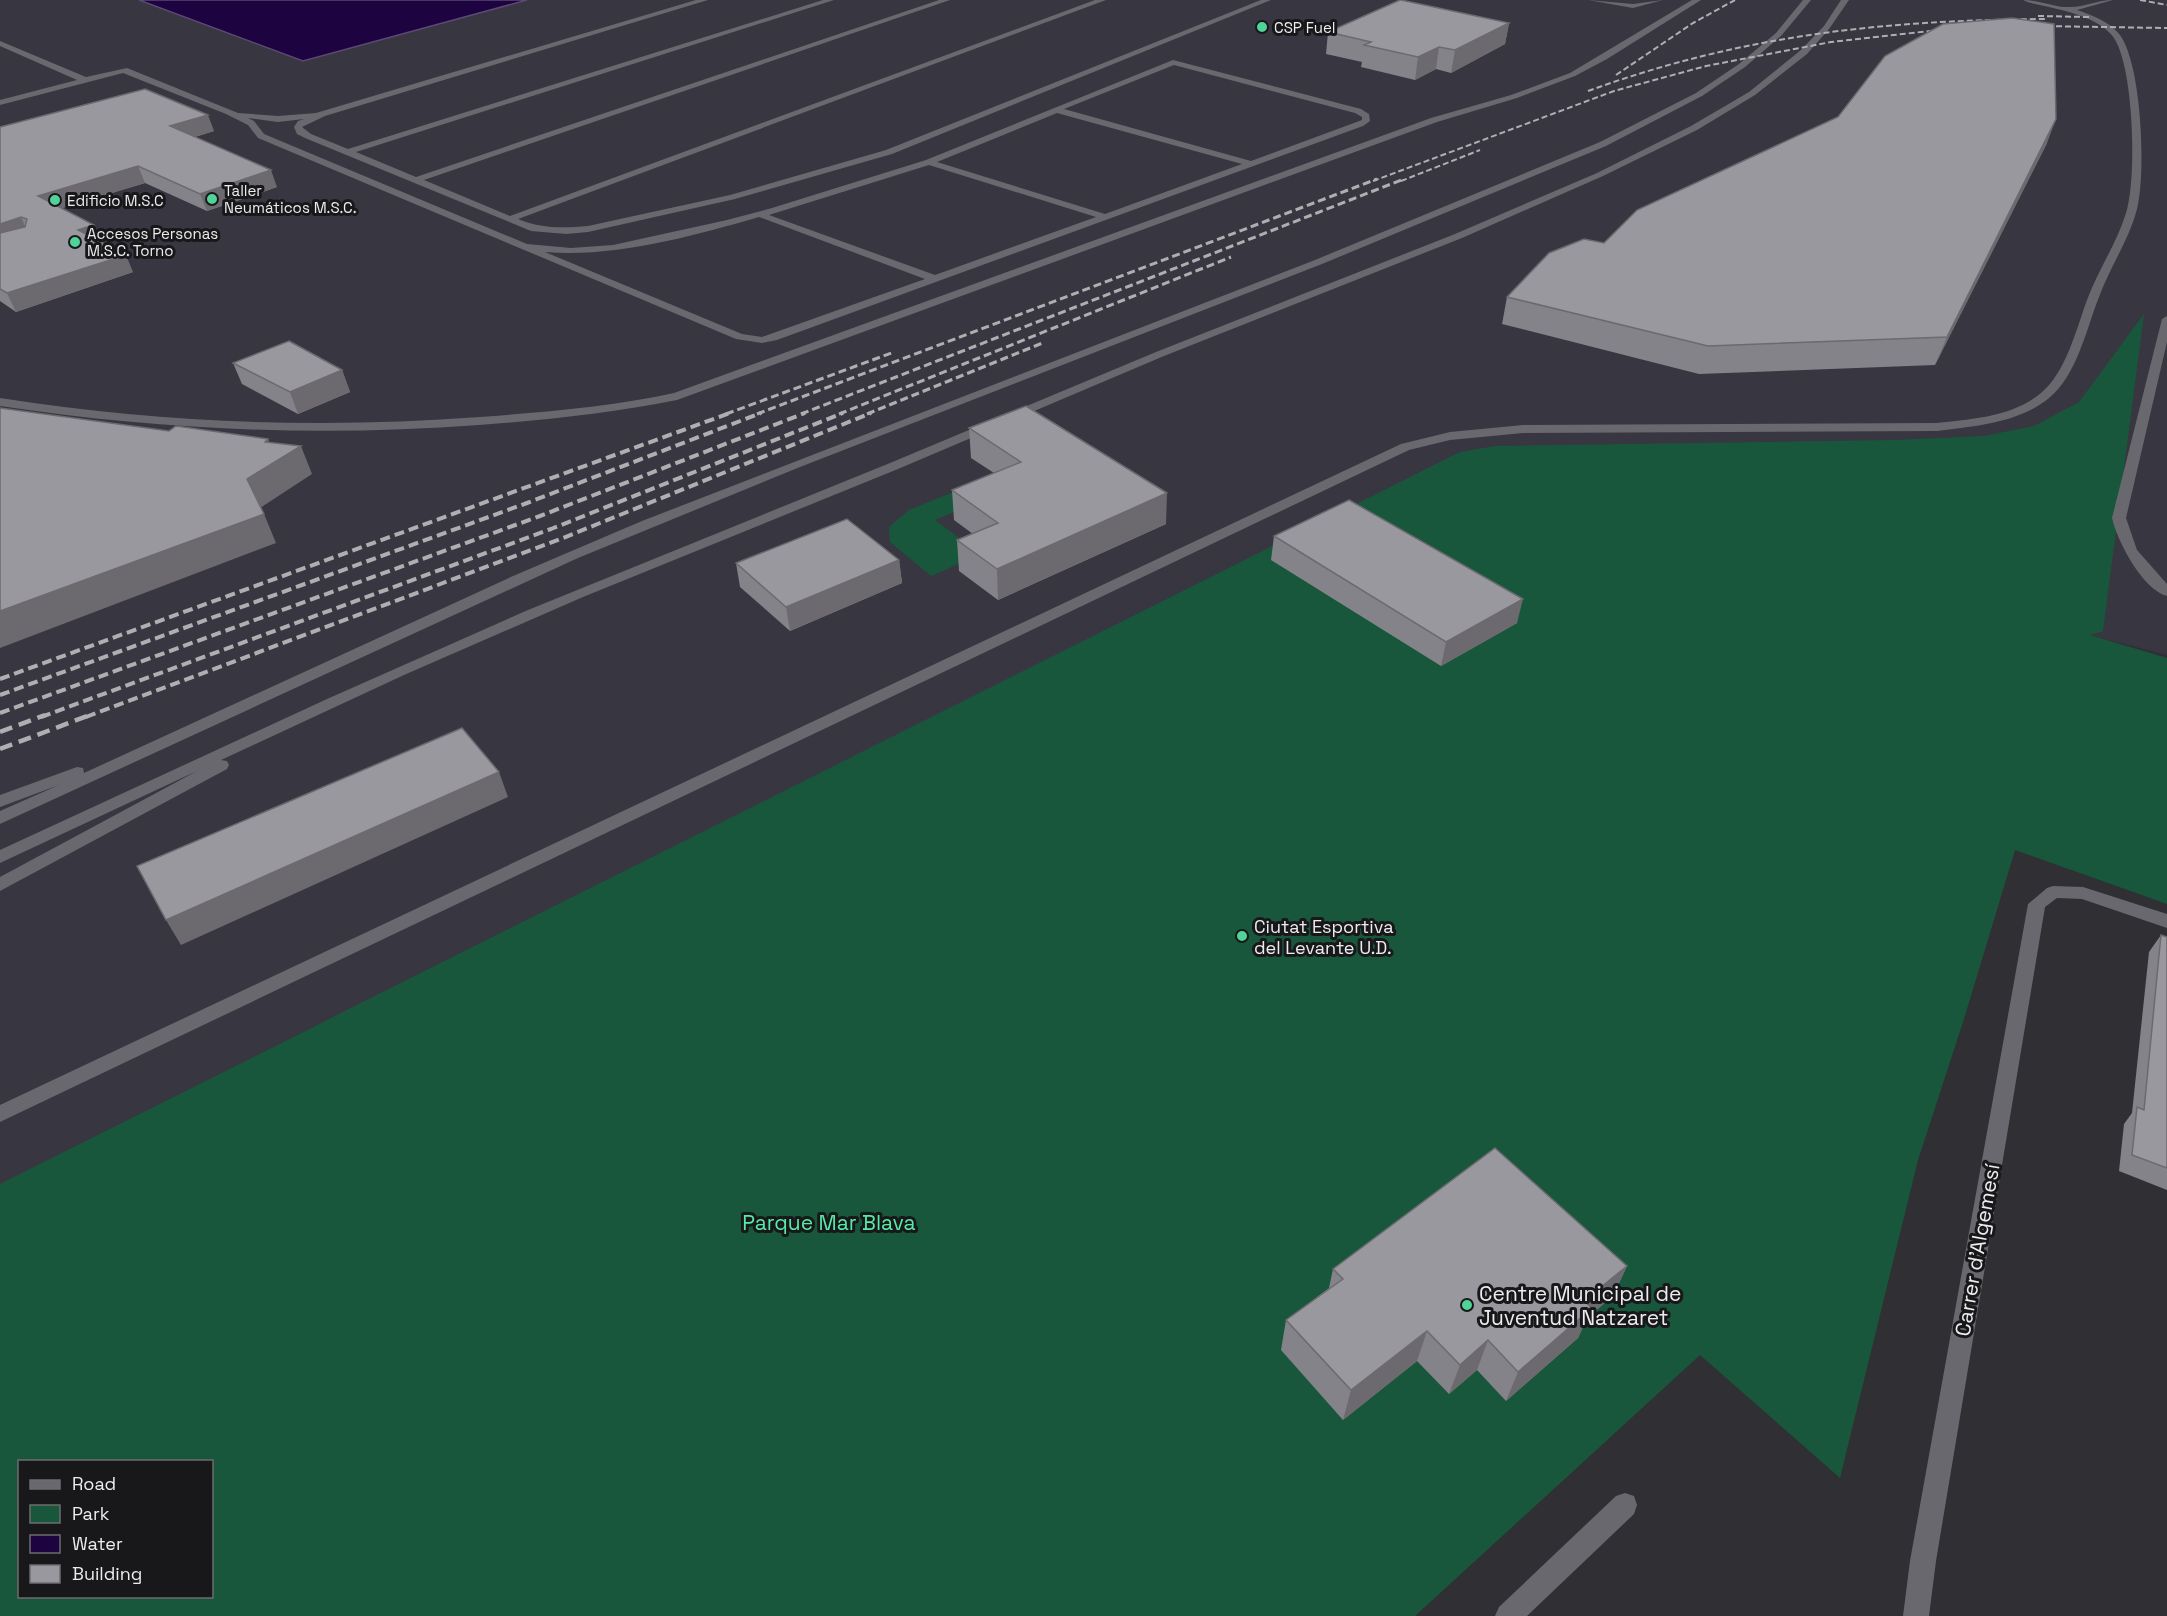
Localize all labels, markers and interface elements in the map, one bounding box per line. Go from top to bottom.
place label: CSP Fuel [1274,18,1336,37]
marker: CSP Fuel [1255,20,1269,34]
place label: Taller Neumáticos M.S.C. [224,181,357,217]
place label: Edificio M.S.C [67,191,164,210]
marker: Taller Neumáticos M.S.C. [205,192,219,206]
marker: Edificio M.S.C [48,193,62,207]
place label: Accesos Personas M.S.C. Torno [87,224,218,260]
marker: Accesos Personas M.S.C. Torno [68,235,82,249]
place label: Ciutat Esportiva del Levante U.D. [1254,915,1393,959]
marker: Ciutat Esportiva del Levante U.D. [1235,929,1249,943]
street label: Carrer d'Algemesí [1949,1161,2006,1338]
park label: Parque Mar Blava [742,1209,916,1236]
place label: Centre Municipal de Juventud Natzaret [1479,1280,1681,1331]
marker: Centre Municipal de Juventud Natzaret [1460,1298,1474,1312]
legend [18,1460,213,1598]
text: Road [72,1472,116,1495]
text: Park [72,1502,110,1525]
text: Water [72,1532,123,1555]
text: Building [72,1562,142,1585]

